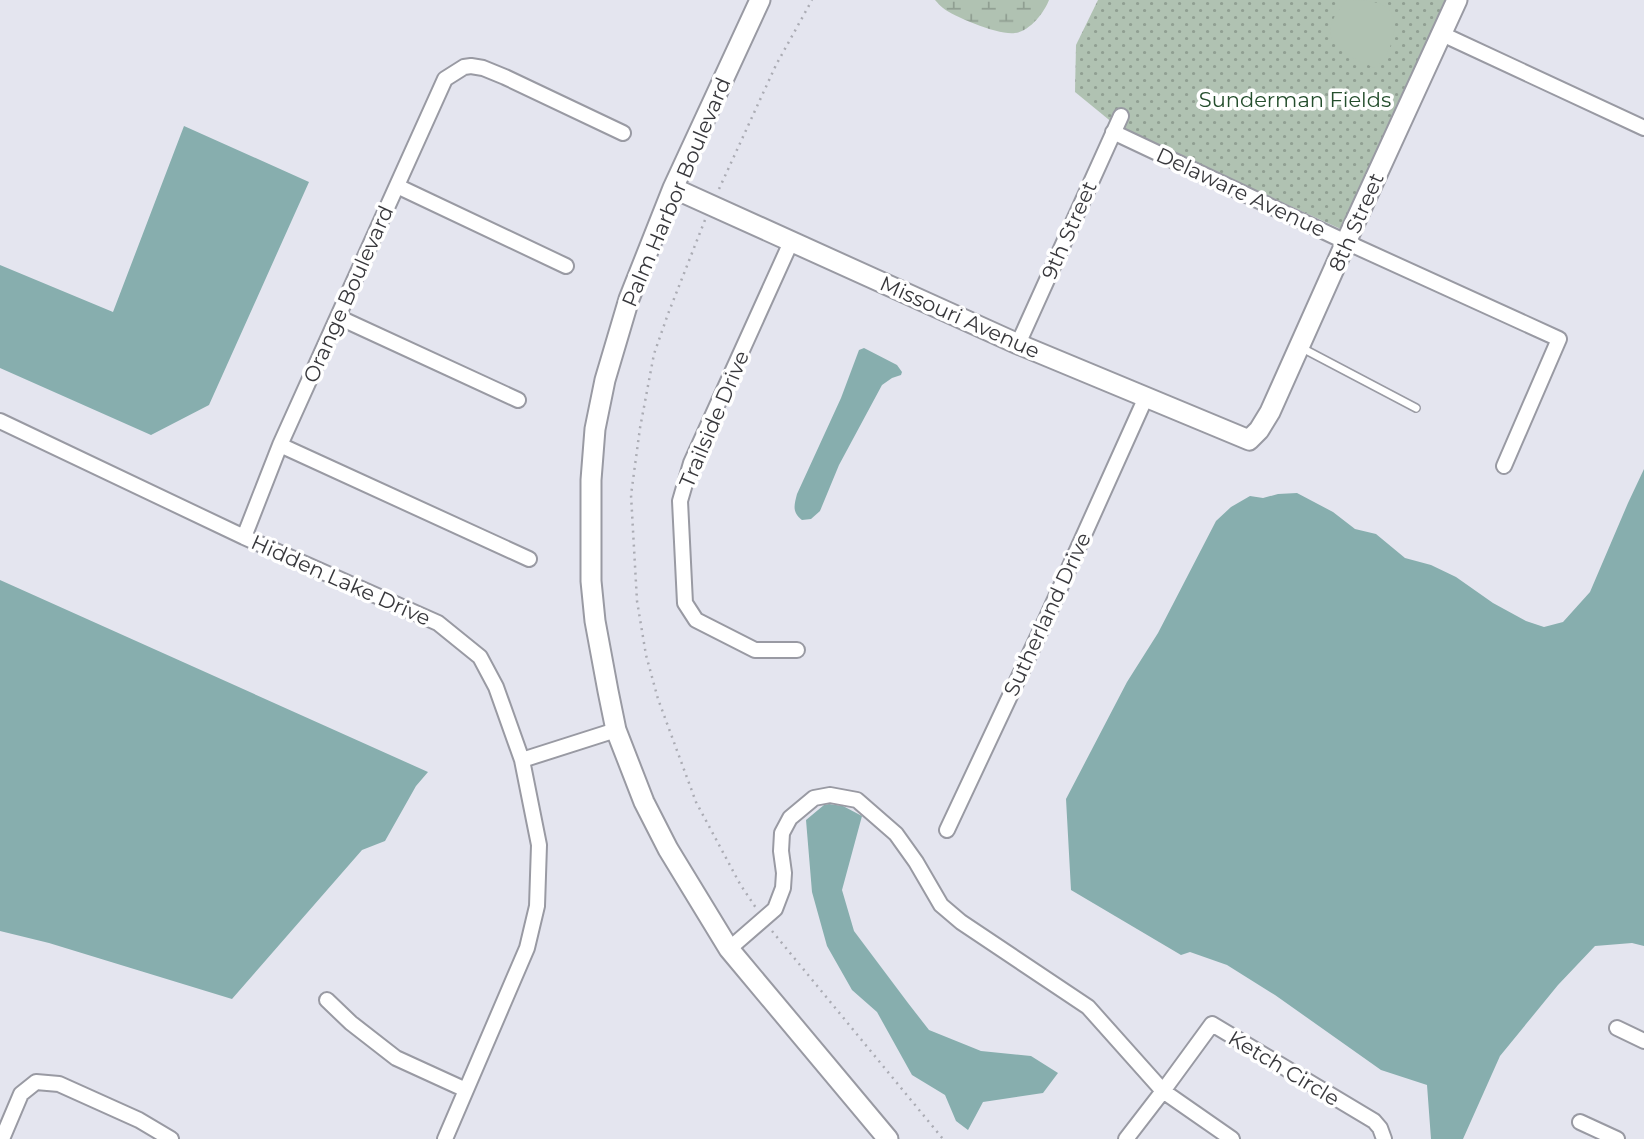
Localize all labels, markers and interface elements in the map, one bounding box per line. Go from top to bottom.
street label: Palm Harbor Boulevard [616,74,736,310]
park label: Sunderman Fields [1199,87,1391,112]
street label: Delaware Avenue [1152,142,1330,242]
street label: 8th Street [1323,169,1389,275]
street label: 9th Street [1036,177,1102,283]
street label: Orange Boulevard [298,202,398,386]
street label: Missouri Avenue [876,271,1044,363]
street label: Trailside Drive [674,347,754,491]
street label: Sutherland Drive [998,528,1096,700]
street label: Hidden Lake Drive [247,529,435,631]
street label: Ketch Circle [1224,1025,1344,1111]

